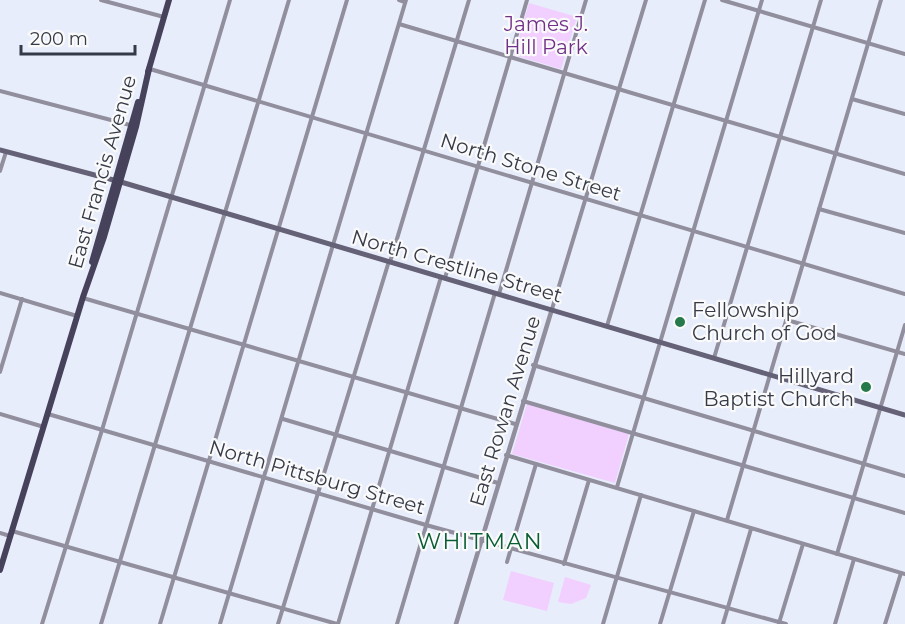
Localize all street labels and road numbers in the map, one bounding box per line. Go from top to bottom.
street label: East Francis Avenue [63,73,141,271]
street label: North Stone Street [438,128,624,206]
street label: North Crestline Street [349,224,565,308]
street label: East Rowan Avenue [465,313,545,509]
street label: North Pittsburg Street [206,435,428,519]

